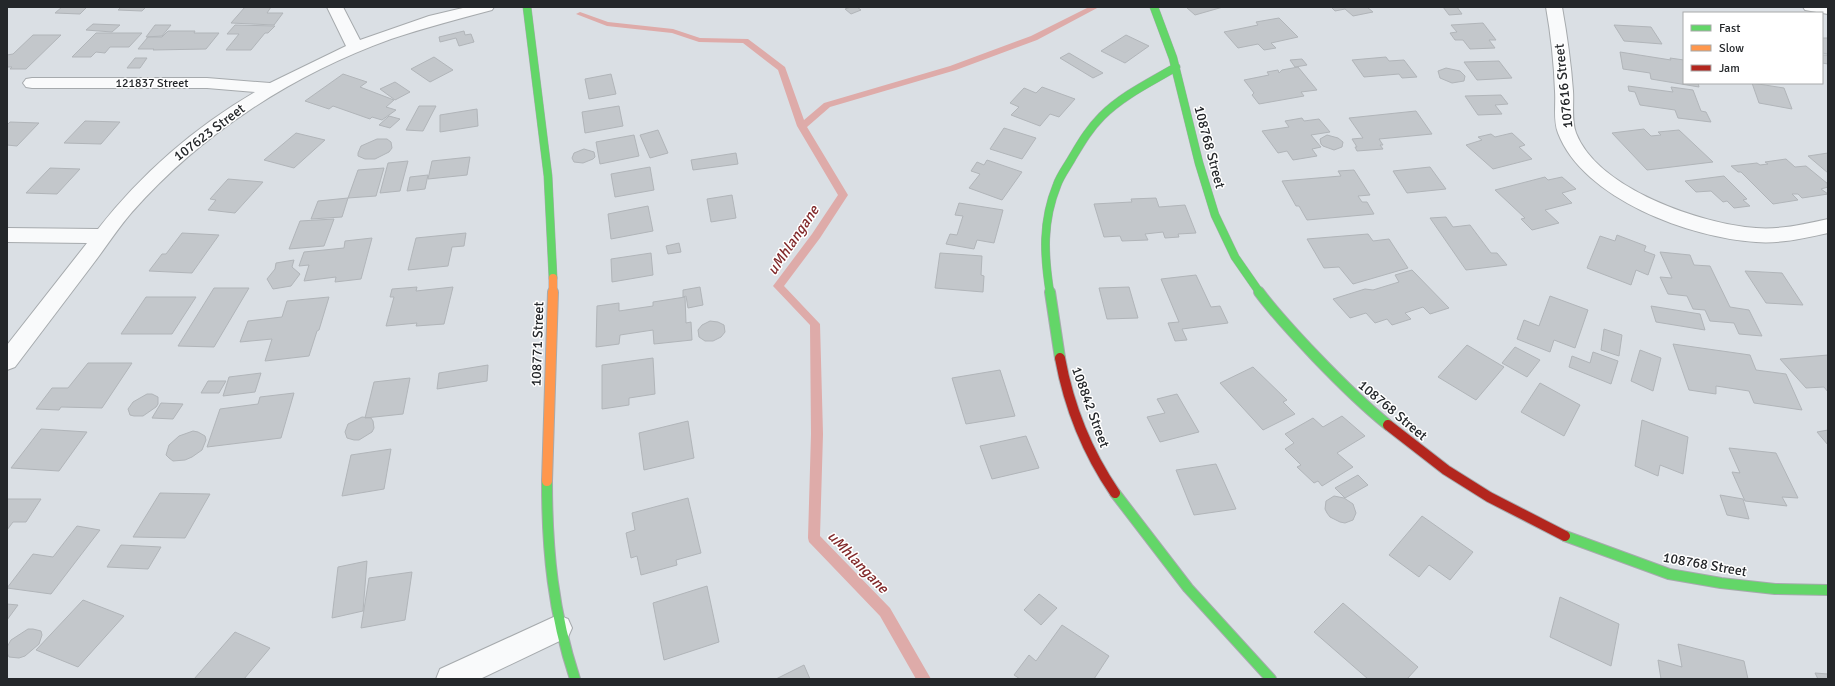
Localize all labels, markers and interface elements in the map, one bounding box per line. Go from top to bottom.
legend [1683,12,1823,84]
text: Fast [1719,21,1740,36]
text: Slow [1719,41,1744,56]
street label: 107616 Street [1551,43,1576,129]
text: Jam [1719,61,1740,76]
street label: 121837 Street [116,76,188,91]
street label: 107623 Street [170,100,248,165]
street label: 108768 Street [1190,104,1229,190]
water label: uMhlangane [763,201,824,278]
street label: 108771 Street [528,301,547,387]
street label: 108842 Street [1068,364,1113,450]
street label: 108768 Street [1355,377,1431,444]
water label: uMhlangane [824,527,893,598]
street label: 108768 Street [1662,549,1748,580]

